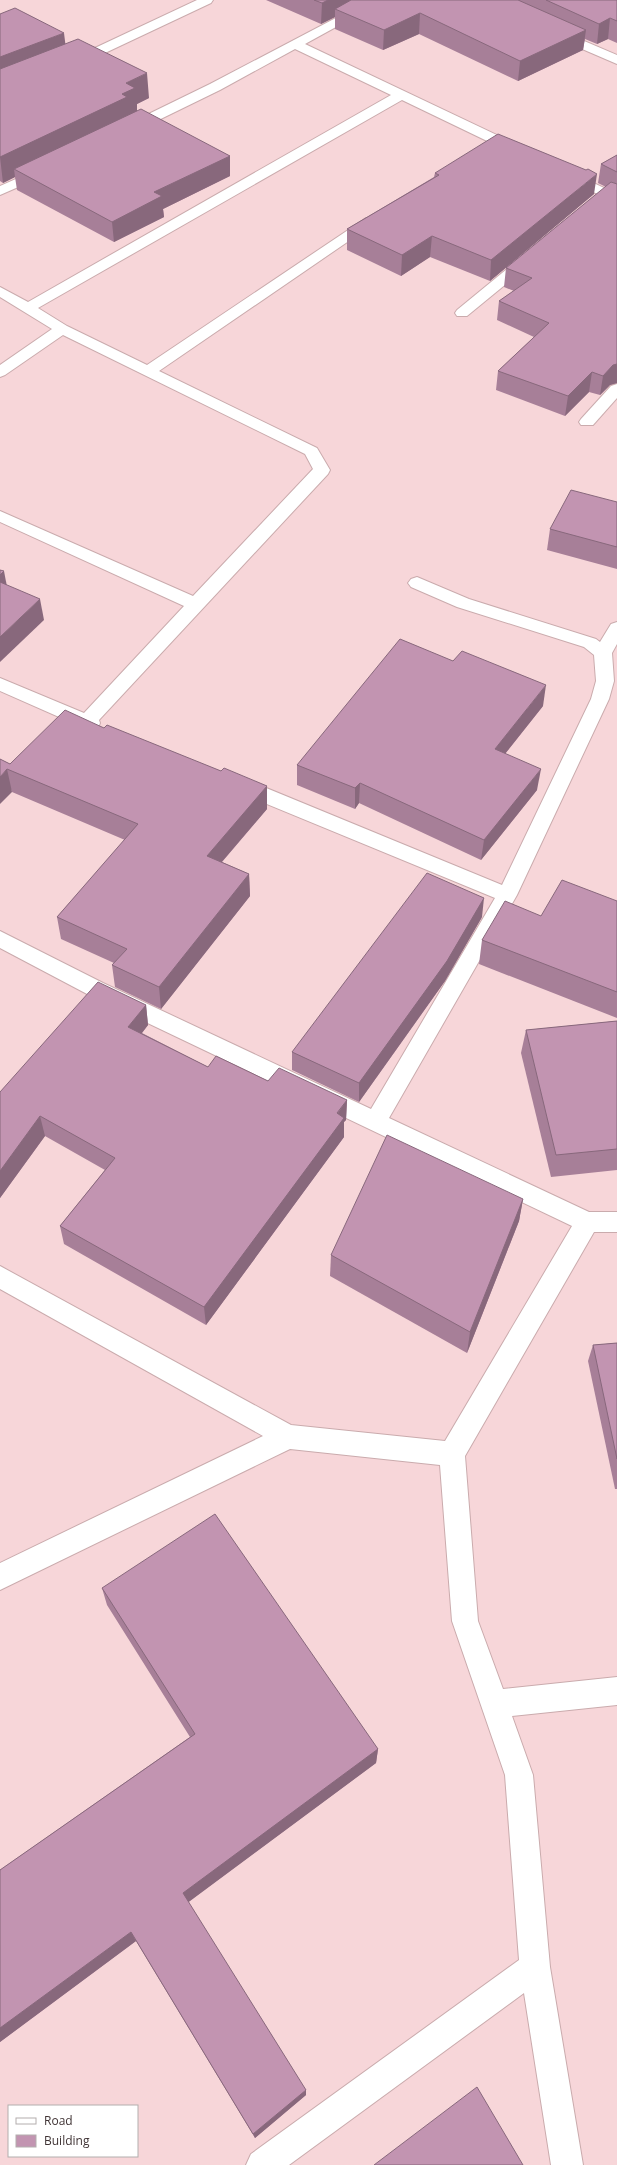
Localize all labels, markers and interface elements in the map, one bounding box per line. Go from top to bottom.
legend [8,2105,138,2157]
text: Road [44,2112,73,2129]
text: Building [44,2132,90,2149]

